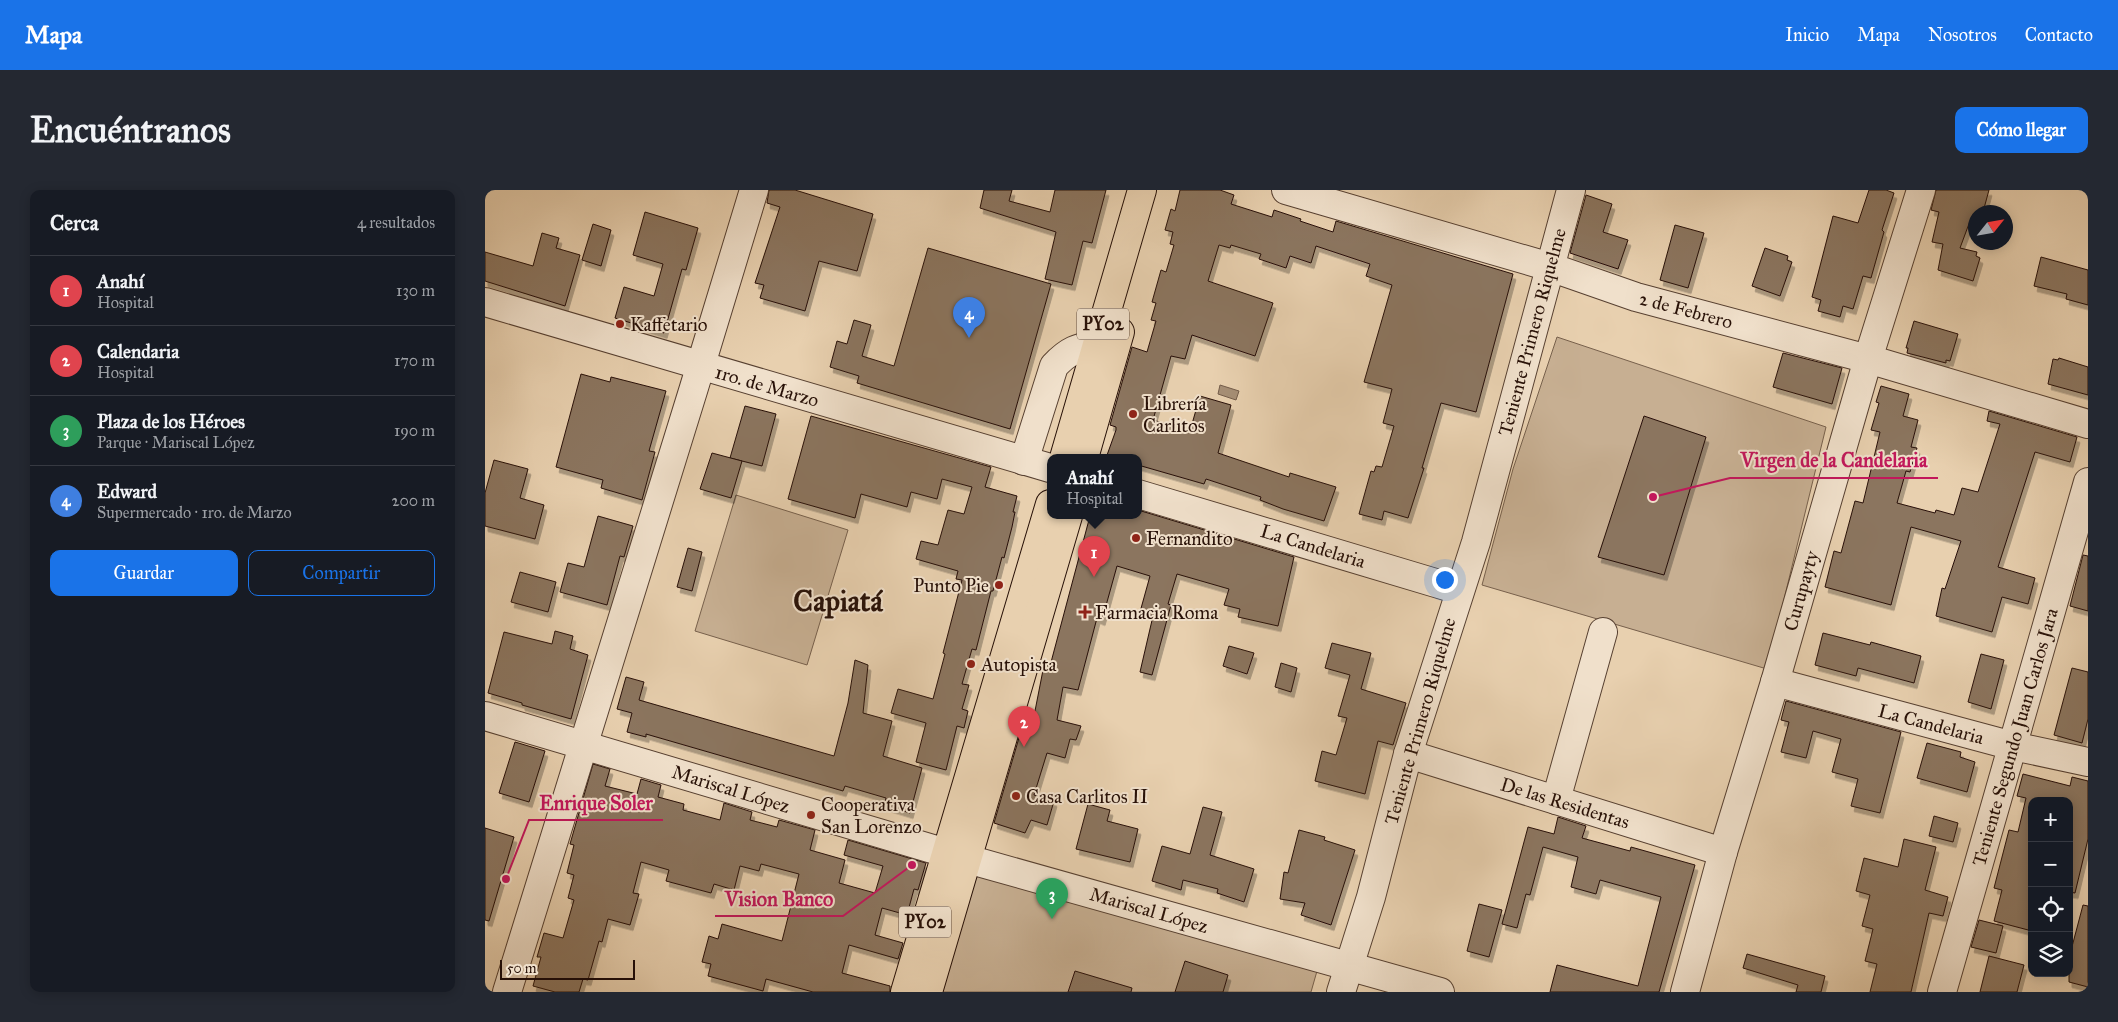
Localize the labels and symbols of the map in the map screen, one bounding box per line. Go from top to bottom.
north arrow [1968,205,2013,250]
street label: Teniente Primero Riquelme [1493,226,1572,439]
street label: 2 de Febrero [1637,287,1735,334]
pin: 4 [953,297,985,338]
road number: PY02 [1077,308,1129,340]
place label: Kaffetario [630,313,708,336]
marker: Kaffetario [614,318,626,330]
street label: 1ro. de Marzo [712,360,822,412]
place label: Librería Carlitos [1143,392,1208,437]
marker: Librería Carlitos [1127,408,1139,420]
callout: Virgen de la Candelaria [1730,443,1938,478]
text: Virgen de la Candelaria [1739,448,1928,473]
street label: La Candelaria [1258,519,1369,573]
place label: Fernandito [1146,527,1233,550]
marker: Fernandito [1130,532,1142,544]
pin: 1 [1078,536,1110,577]
street label: Curupayty [1779,547,1824,634]
your location [1432,567,1458,593]
place label: Punto Pie [913,574,989,597]
marker: Punto Pie [993,579,1005,591]
district label: Capiatá [793,584,883,619]
place label: Farmacia Roma [1095,601,1219,624]
street label: Teniente Segundo Juan Carlos Jara [1967,604,2064,869]
marker: Farmacia Roma [1079,606,1091,618]
street label: Teniente Primero Riquelme [1379,615,1462,827]
place label: Autopista [980,653,1058,676]
marker: Autopista [965,658,977,670]
street label: La Candelaria [1876,699,1987,749]
pin: 2 [1008,706,1040,747]
street label: Mariscal López [669,760,793,818]
street label: De las Residentas [1498,772,1632,834]
callout: Enrique Soler [529,785,663,820]
place label: Casa Carlitos II [1026,785,1148,808]
marker: Casa Carlitos II [1010,790,1022,802]
text: Enrique Soler [539,791,653,816]
place label: Cooperativa San Lorenzo [821,793,922,838]
marker: Cooperativa San Lorenzo [805,809,817,821]
pin: 3 [1036,878,1068,919]
callout: Vision Banco [715,881,843,916]
street label: Mariscal López [1087,882,1211,938]
text: Vision Banco [724,887,833,911]
road number: PY02 [899,906,951,938]
scale bar [500,957,635,980]

